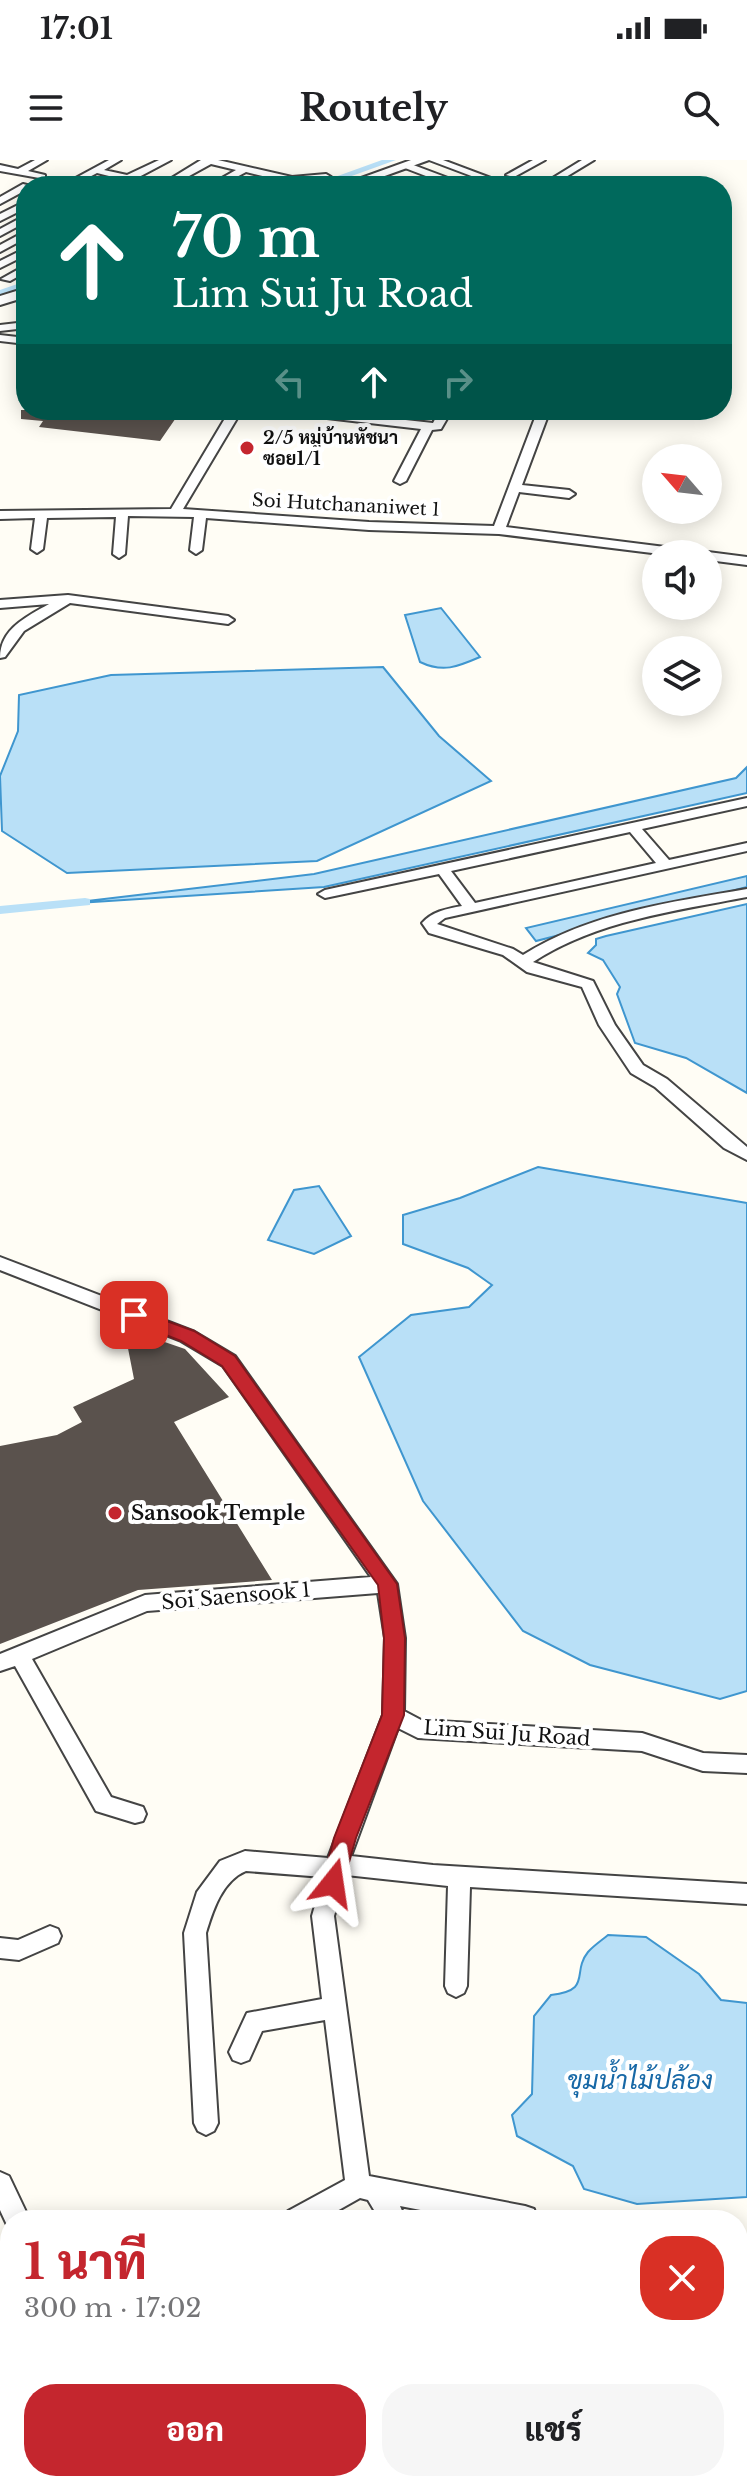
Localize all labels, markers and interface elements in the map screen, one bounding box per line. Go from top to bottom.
text: 17:01 [40,10,113,47]
icon: menu [24,86,68,130]
text: Routely [299,86,448,131]
icon: search [679,86,723,130]
text: 70 m [172,203,320,272]
icon: ahead [40,208,144,312]
text: Lim Sui Ju Road [172,272,473,317]
icon: left [268,360,312,404]
icon: ahead [352,360,396,404]
icon: right [436,360,480,404]
place label: 2/5 หมู่บ้านหัชนา ซอย1/1 [263,426,398,470]
marker: 2/5 หมู่บ้านหัชนา ซอย1/1 [238,439,256,457]
north arrow [642,444,722,524]
map controls [642,444,722,716]
street label: Soi Hutchananiwet 1 [252,489,440,521]
button: sound [642,540,722,620]
button: layers [642,636,722,716]
pin [100,1281,168,1349]
icon: arrive [112,1293,156,1337]
place label: Sansook Temple [131,1501,305,1525]
marker: Sansook Temple [106,1504,124,1522]
street label: Soi Saensook 1 [160,1578,312,1614]
street label: Lim Sui Ju Road [423,1715,591,1751]
position arrow [291,1841,375,1925]
water label: ขุมน้ำไม้ปล้อง [567,2059,713,2098]
text: 1 นาที [24,2232,147,2292]
button: close [640,2236,724,2320]
text: 300 m · 17:02 [24,2292,201,2324]
button: ออก [24,2384,366,2476]
button: แชร์ [382,2384,724,2476]

